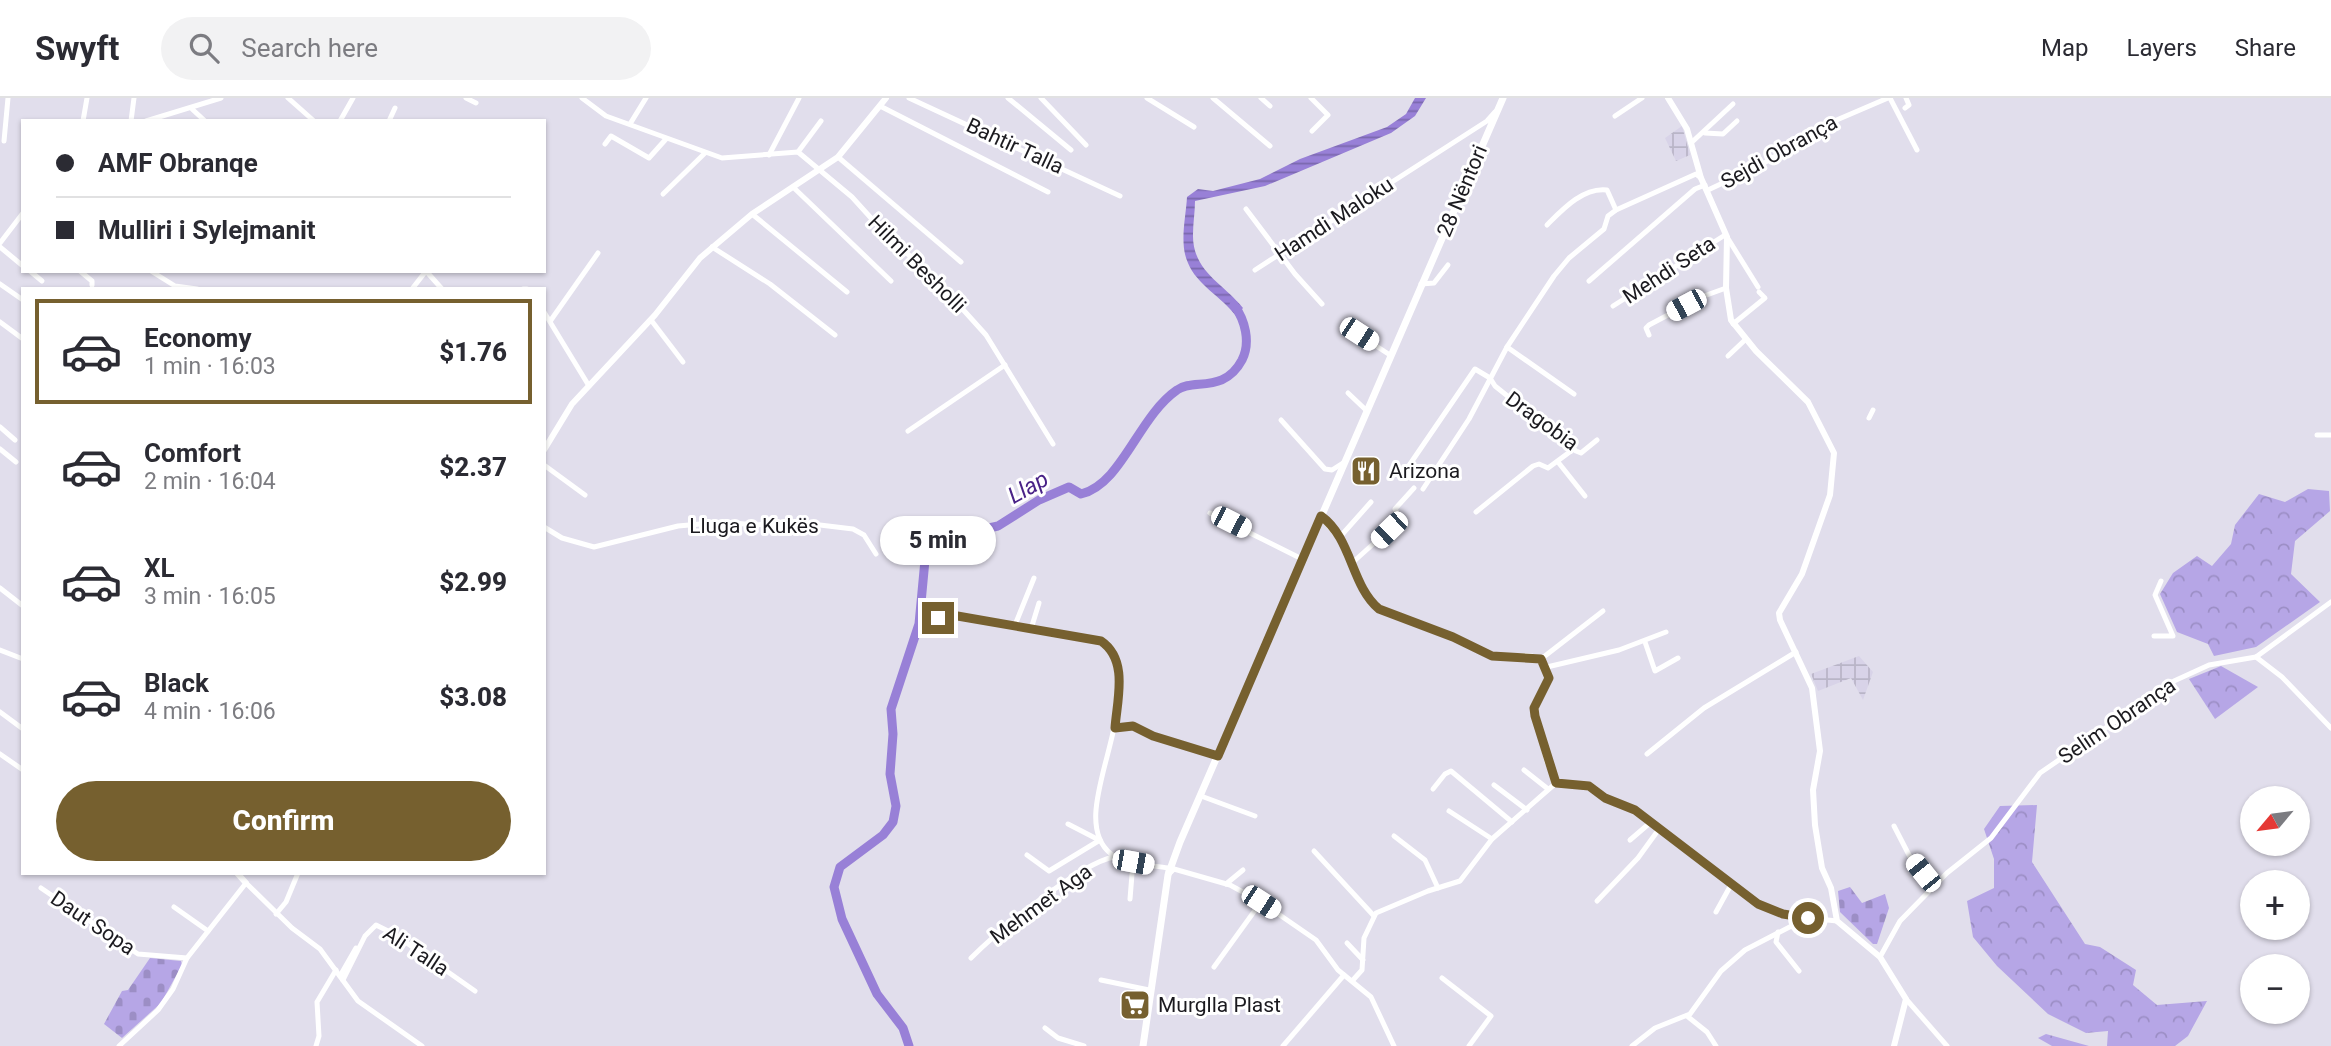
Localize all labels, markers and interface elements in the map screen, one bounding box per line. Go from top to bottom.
search box [161,17,651,80]
text: Swyft [35,29,119,68]
icon: search [185,29,223,67]
text: Search here [241,33,378,63]
text: Map [2041,34,2089,62]
text: Layers [2127,34,2197,62]
text: Share [2235,34,2296,62]
street label: Sejdi Obrança [1717,110,1841,194]
street label: Bahtir Talla [963,113,1067,179]
street label: 28 Nëntori [1432,141,1492,241]
text: AMF Obranqe [98,148,258,178]
street label: Hamdi Maloku [1270,172,1398,266]
street label: Hilmi Besholli [863,210,971,318]
text: Mulliri i Sylejmanit [98,215,316,245]
street label: Mehdi Seta [1618,231,1720,309]
car [1663,286,1710,324]
car [1336,314,1383,354]
icon: car [60,320,123,383]
text: Economy [144,323,251,353]
text: $1.76 [439,337,507,367]
text: 1 min · 16:03 [144,353,276,380]
street label: Dragobia [1501,387,1583,455]
icon: car [60,435,123,498]
text: Comfort [144,438,241,468]
text: $2.37 [439,452,507,482]
restaurant icon: Arizona [1349,454,1383,488]
place label: Arizona [1389,459,1460,483]
water label: Llap [1003,465,1053,509]
text: 2 min · 16:04 [144,468,276,495]
car [1208,503,1255,541]
car [1367,508,1412,552]
street label: Lluga e Kukës [689,514,819,538]
callout: 5 min [880,517,996,566]
text: 5 min [909,527,967,554]
icon: car [60,550,123,613]
text: XL [144,553,175,583]
text: $2.99 [439,567,507,597]
text: 3 min · 16:05 [144,583,276,610]
route end [922,602,954,634]
icon: car [60,665,123,728]
text: Black [144,668,209,698]
street label: Selim Obrança [2054,673,2180,769]
text: $3.08 [439,682,507,712]
text: 4 min · 16:06 [144,698,276,725]
button: Confirm [56,781,511,861]
north arrow [2240,786,2310,856]
map controls [2240,786,2310,1024]
car [1111,848,1156,876]
car [1902,850,1945,896]
street label: Mehmet Aga [986,859,1096,949]
button: + [2240,870,2310,940]
car [1238,882,1285,922]
street label: Daut Sopa [46,886,140,960]
route start [1792,902,1824,934]
street label: Ali Talla [379,921,453,981]
button: − [2240,954,2310,1024]
supermarket icon: Murglla Plast [1118,988,1152,1022]
place label: Murglla Plast [1158,993,1281,1017]

